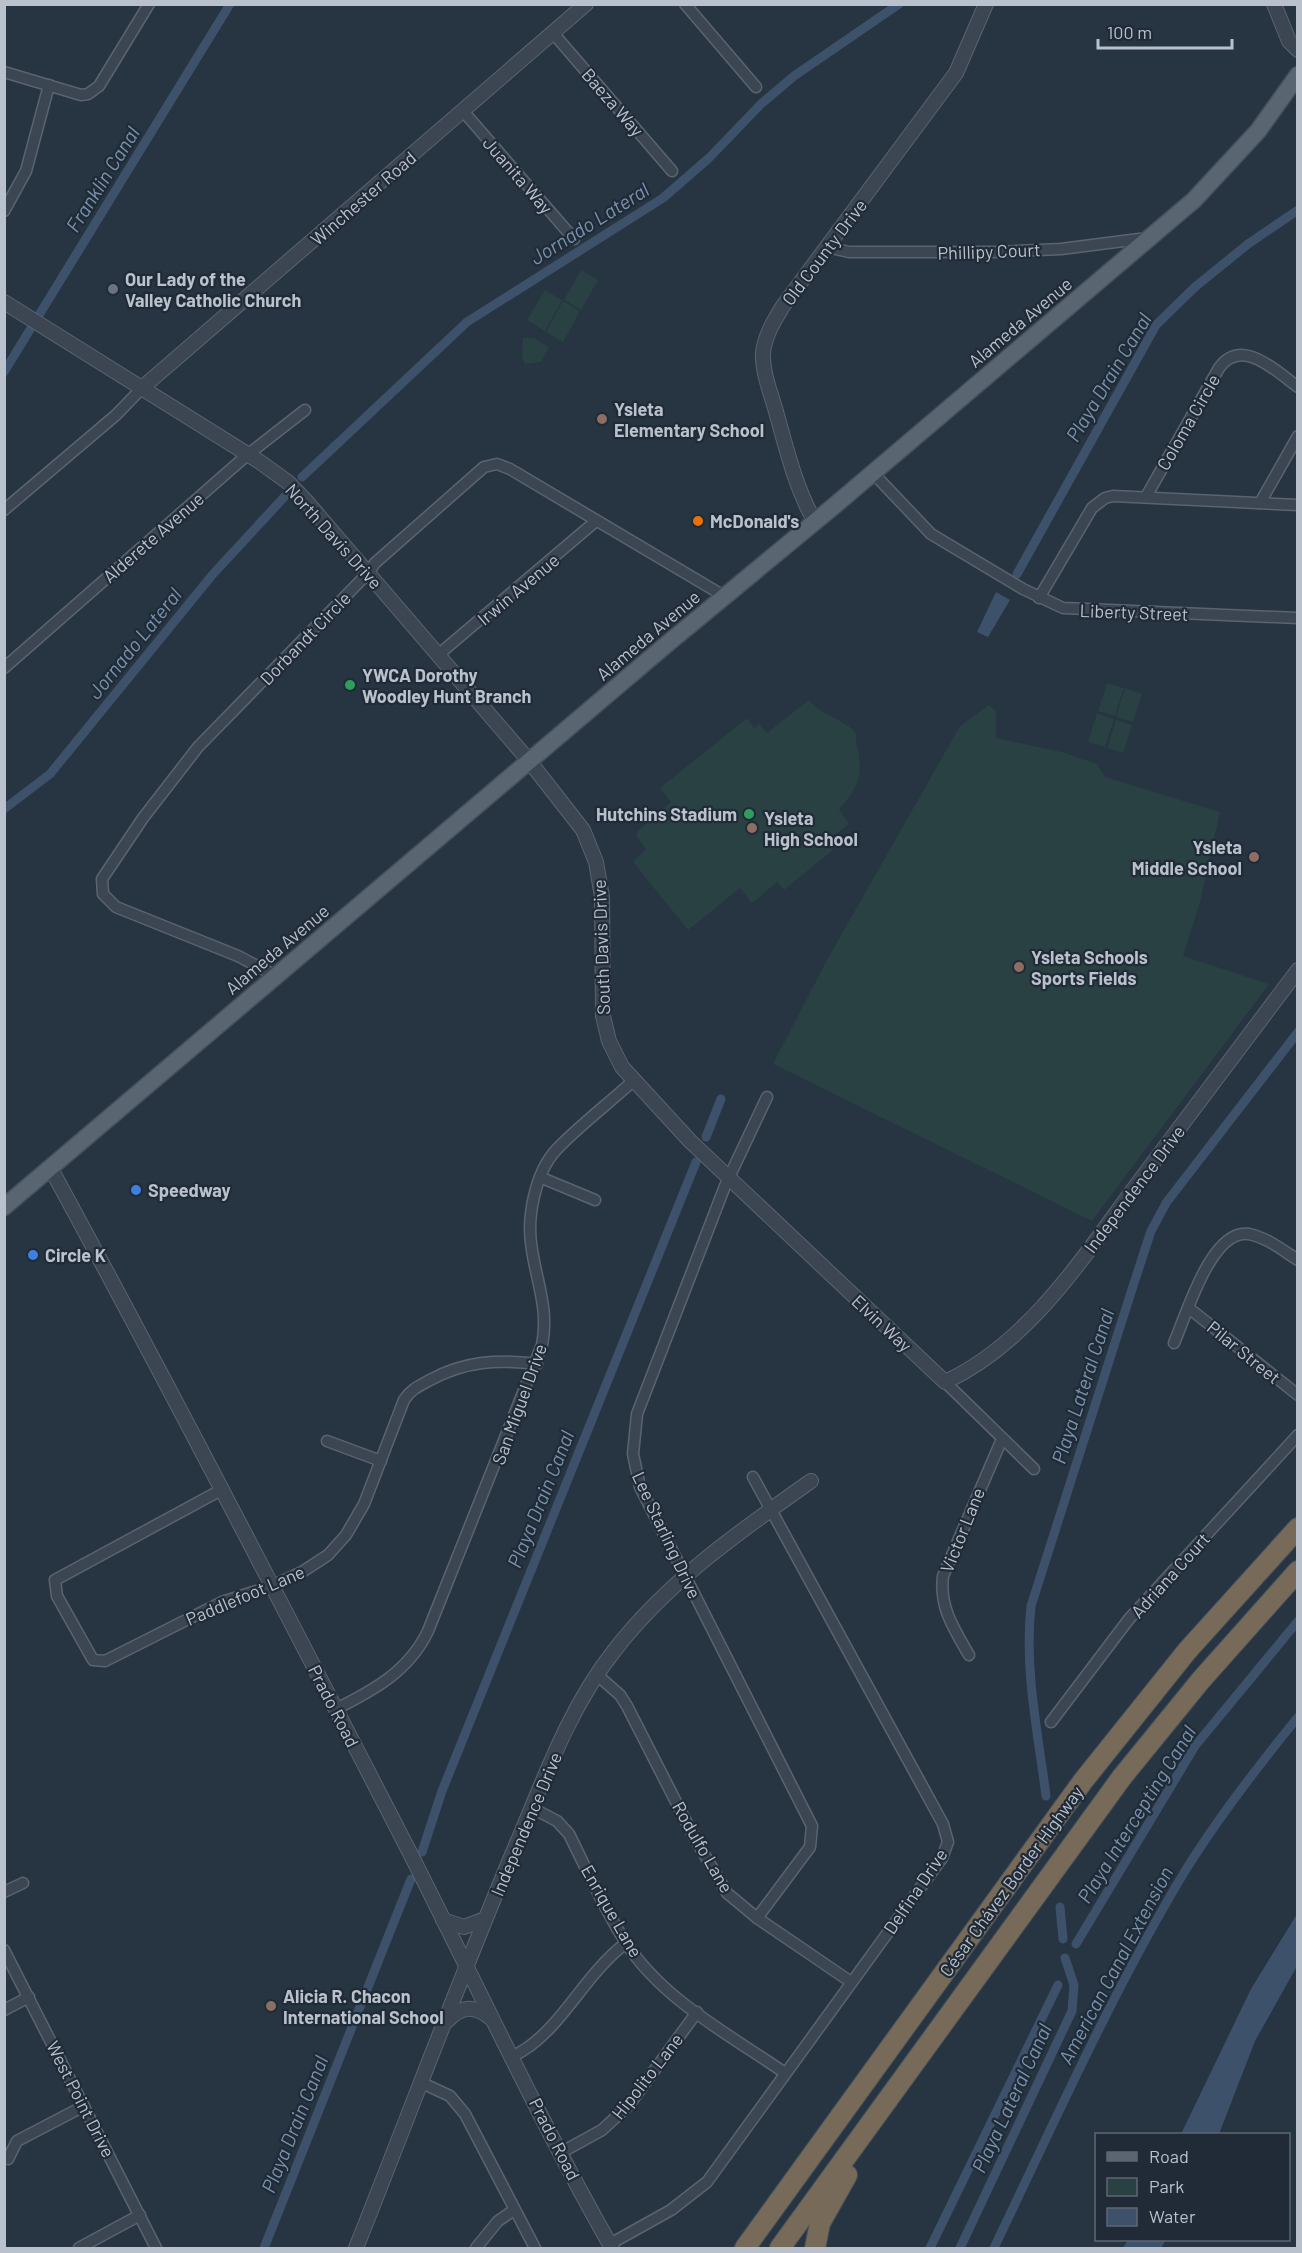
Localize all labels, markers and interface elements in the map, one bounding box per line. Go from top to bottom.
scale bar [1098,12,1232,50]
text: 100 m [1107,21,1152,43]
street label: Baeza Way [577,63,649,141]
water label: Franklin Canal [60,121,144,236]
street label: Juanita Way [478,132,558,218]
street label: Winchester Road [306,146,420,250]
water label: Jornado Lateral [525,177,653,269]
street label: Old County Drive [777,195,871,309]
street label: Phillipy Court [937,238,1041,264]
place label: Our Lady of the Valley Catholic Church [125,268,301,311]
street label: Alameda Avenue [964,272,1076,372]
marker: Our Lady of the Valley Catholic Church [106,282,120,296]
water label: Playa Drain Canal [1060,308,1156,446]
street label: Coloma Circle [1152,370,1224,474]
place label: Ysleta Elementary School [614,398,764,441]
marker: Ysleta Elementary School [595,412,609,426]
street label: North Davis Drive [281,479,387,593]
street label: Alderete Avenue [98,487,208,587]
place label: McDonald's [710,510,799,532]
marker: McDonald's [691,514,705,528]
street label: Irwin Avenue [473,548,563,630]
water label: Jornado Lateral [82,582,186,703]
street label: Alameda Avenue [592,585,704,685]
street label: Dorbandt Circle [255,587,355,689]
street label: Liberty Street [1079,599,1189,625]
place label: YWCA Dorothy Woodley Hunt Branch [362,664,531,707]
marker: YWCA Dorothy Woodley Hunt Branch [343,678,357,692]
place label: Hutchins Stadium [596,803,737,825]
marker: Hutchins Stadium [742,807,756,821]
place label: Ysleta High School [764,807,858,850]
marker: Ysleta High School [745,821,759,835]
place label: Ysleta Middle School [1132,836,1242,879]
marker: Ysleta Middle School [1247,850,1261,864]
street label: South Davis Drive [588,879,614,1015]
street label: Alameda Avenue [221,899,333,999]
place label: Ysleta Schools Sports Fields [1031,946,1148,989]
marker: Ysleta Schools Sports Fields [1012,960,1026,974]
street label: Independence Drive [1079,1121,1189,1257]
place label: Speedway [148,1179,231,1201]
marker: Speedway [129,1183,143,1197]
place label: Circle K [45,1244,106,1266]
marker: Circle K [26,1248,40,1262]
street label: Elvin Way [848,1290,916,1356]
water label: Playa Lateral Canal [1046,1305,1119,1467]
street label: Pilar Street [1203,1316,1285,1388]
street label: San Miguel Drive [487,1340,551,1468]
water label: Playa Drain Canal [502,1426,579,1571]
street label: Lee Starling Drive [628,1468,706,1602]
street label: Victor Lane [935,1484,989,1576]
street label: Adriana Court [1126,1528,1214,1622]
street label: Paddlefoot Lane [182,1560,308,1630]
street label: Prado Road [304,1661,364,1751]
water label: Playa Intercepting Canal [1072,1720,1201,1907]
street label: Independence Drive [486,1749,566,1899]
street label: César Chávez Border Highway [934,1781,1088,1981]
street label: Rodulfo Lane [668,1797,738,1897]
street label: Delfina Drive [878,1844,952,1938]
street label: Enrique Lane [577,1861,647,1961]
water label: American Canal Extension [1053,1862,1177,2068]
place label: Alicia R. Chacon International School [283,1985,444,2028]
marker: Alicia R. Chacon International School [264,1999,278,2013]
water label: Playa Lateral Canal [966,2019,1056,2176]
street label: Hipolito Lane [607,2029,687,2123]
street label: West Point Drive [42,2037,120,2161]
water label: Playa Drain Canal [256,2051,333,2196]
street label: Prado Road [525,2094,585,2184]
legend [1095,2133,1290,2241]
text: Road [1149,2145,1189,2167]
text: Park [1149,2175,1184,2197]
text: Water [1149,2205,1196,2227]

